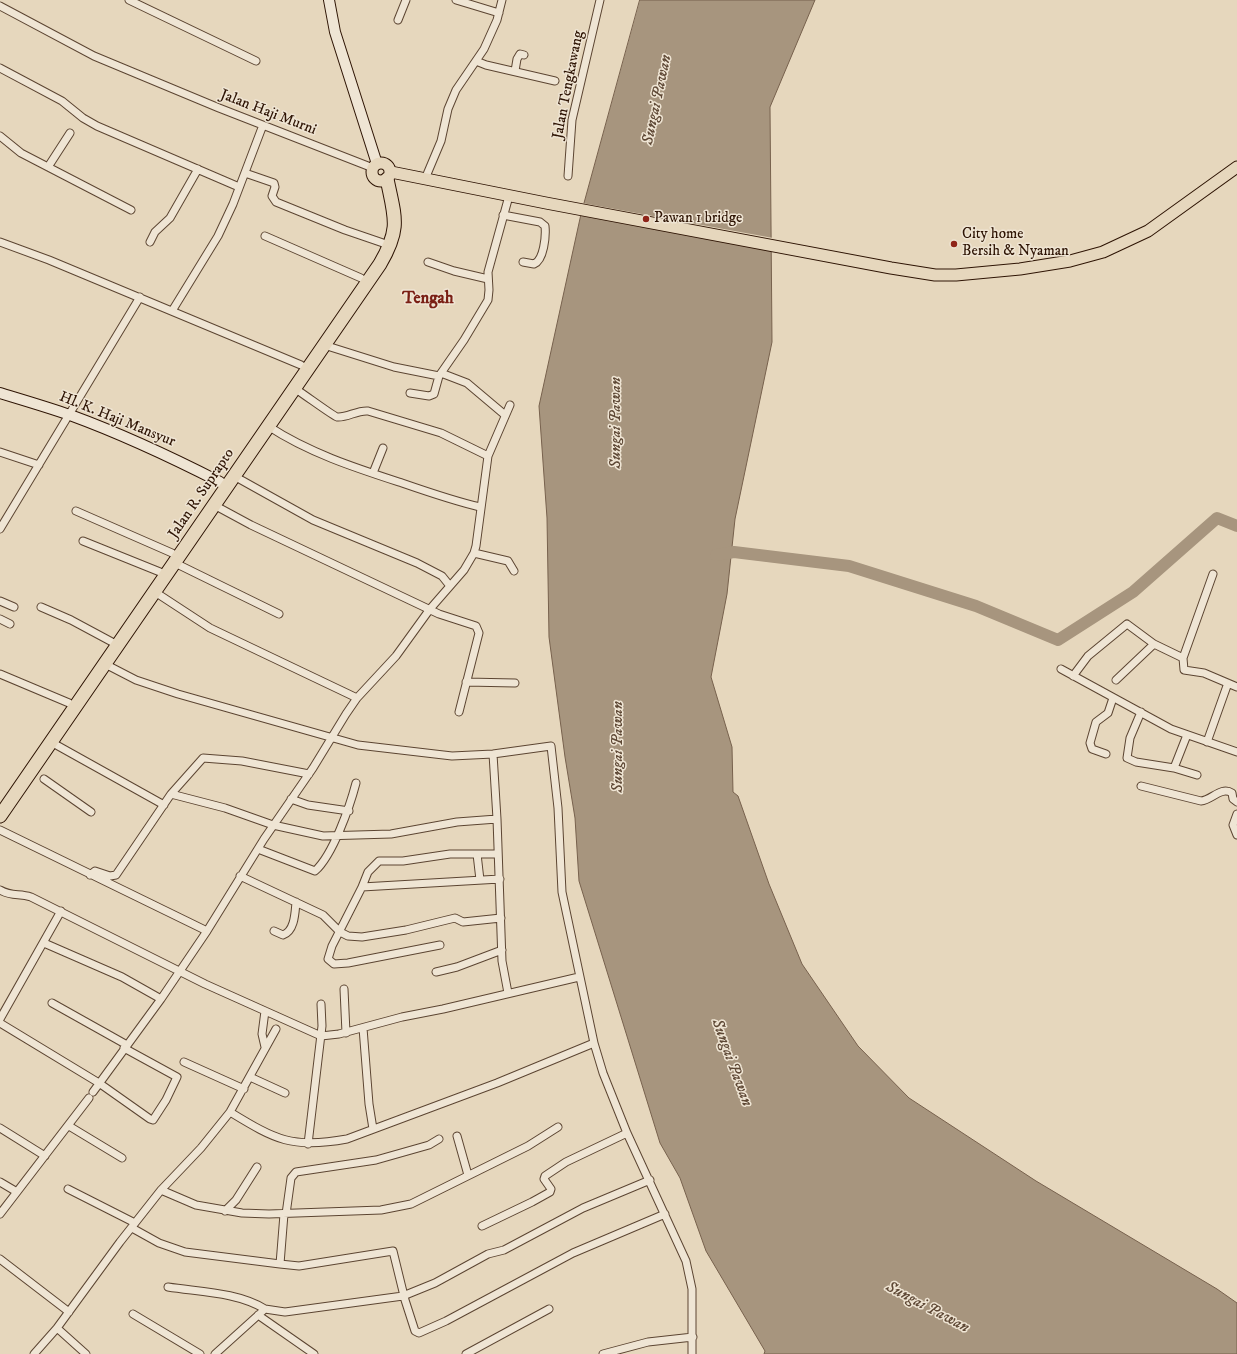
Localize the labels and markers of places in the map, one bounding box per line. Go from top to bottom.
place label: Pawan 1 bridge [654,210,742,228]
marker: Pawan 1 bridge [641,214,651,224]
place label: City home Bersih & Nyaman [962,226,1069,261]
marker: City home Bersih & Nyaman [949,239,959,249]

